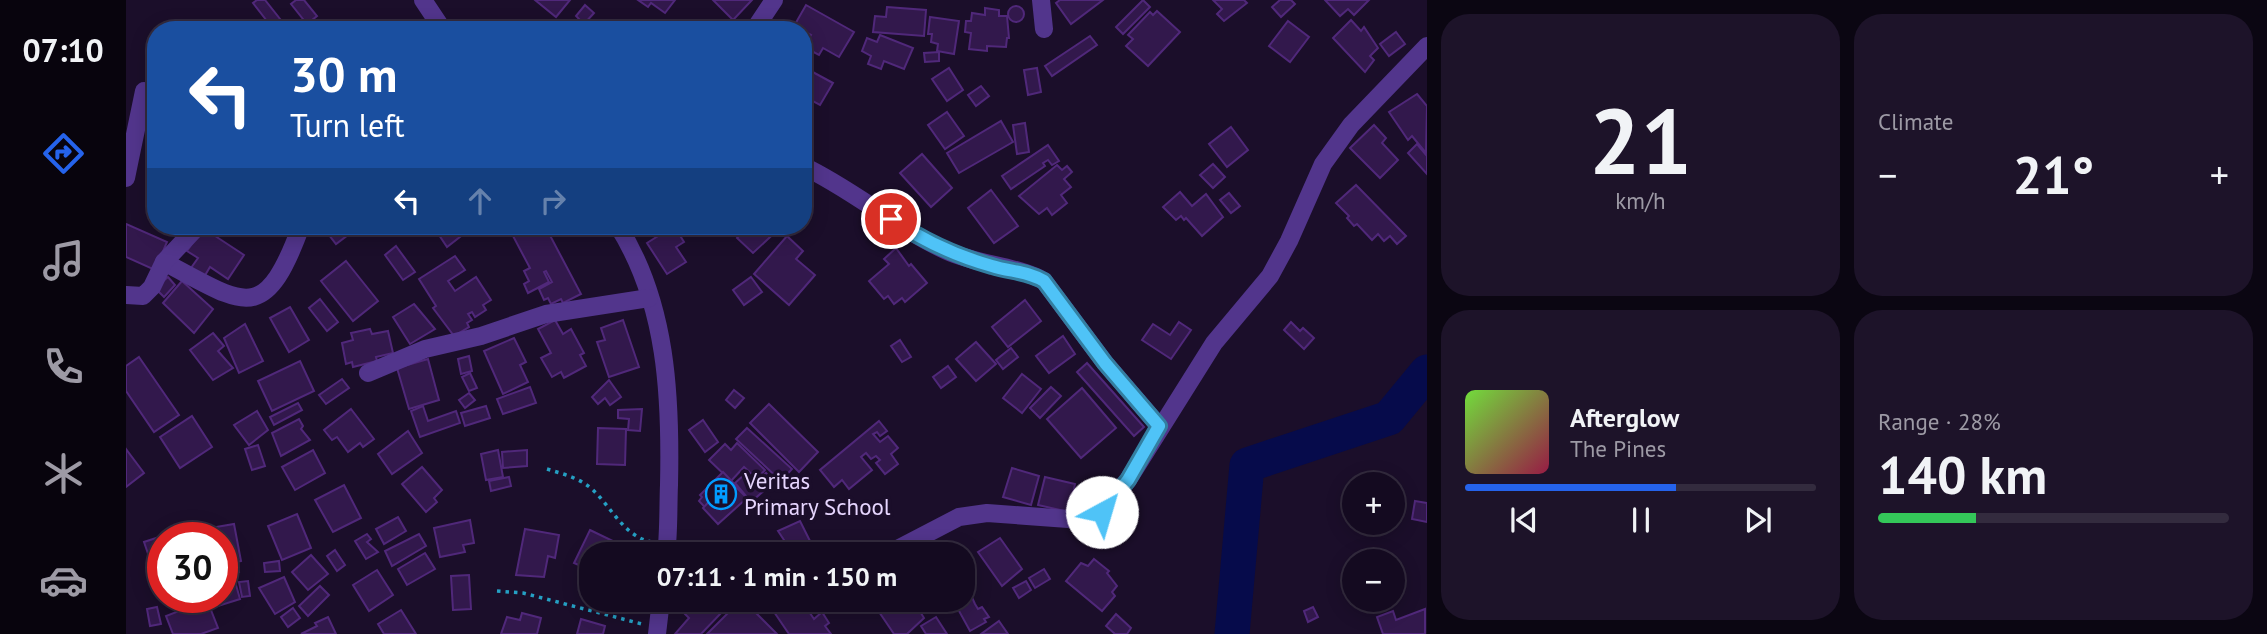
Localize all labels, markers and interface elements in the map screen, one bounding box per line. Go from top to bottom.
text: 07:10 [22,29,104,71]
text: 30 m [290,42,397,106]
icon: left [175,49,266,140]
text: 21 [1589,81,1692,199]
text: Turn left [290,104,405,146]
text: Climate [1878,107,1953,136]
icon: directions [39,129,88,178]
text: 21° [2013,141,2094,208]
text: − [1878,150,1897,199]
text: + [2210,150,2229,199]
icon: left [388,182,426,220]
icon: ahead [461,182,499,220]
icon: right [534,182,572,220]
text: km/h [1615,186,1666,215]
pin [861,189,921,249]
icon: arrive [872,200,910,238]
icon: music [39,236,88,285]
icon: phone [39,342,88,391]
text: Afterglow [1570,401,1679,434]
text: Range · 28% [1878,407,2001,436]
text: The Pines [1570,434,1666,463]
text: 140 km [1878,441,2047,508]
icon: climate [39,449,88,498]
place label: Veritas Primary School [743,466,891,521]
map controls [1342,472,1405,612]
button: + [1342,472,1405,535]
position arrow [1065,475,1139,549]
building icon: Veritas Primary School [704,477,738,511]
icon: previous [1505,501,1543,539]
icon: pause [1622,501,1660,539]
icon: next [1739,501,1777,539]
speed limit sign: 30 [147,522,238,613]
button: − [1342,549,1405,612]
icon: car [39,556,88,605]
text: 07:11 · 1 min · 150 m [657,560,897,593]

